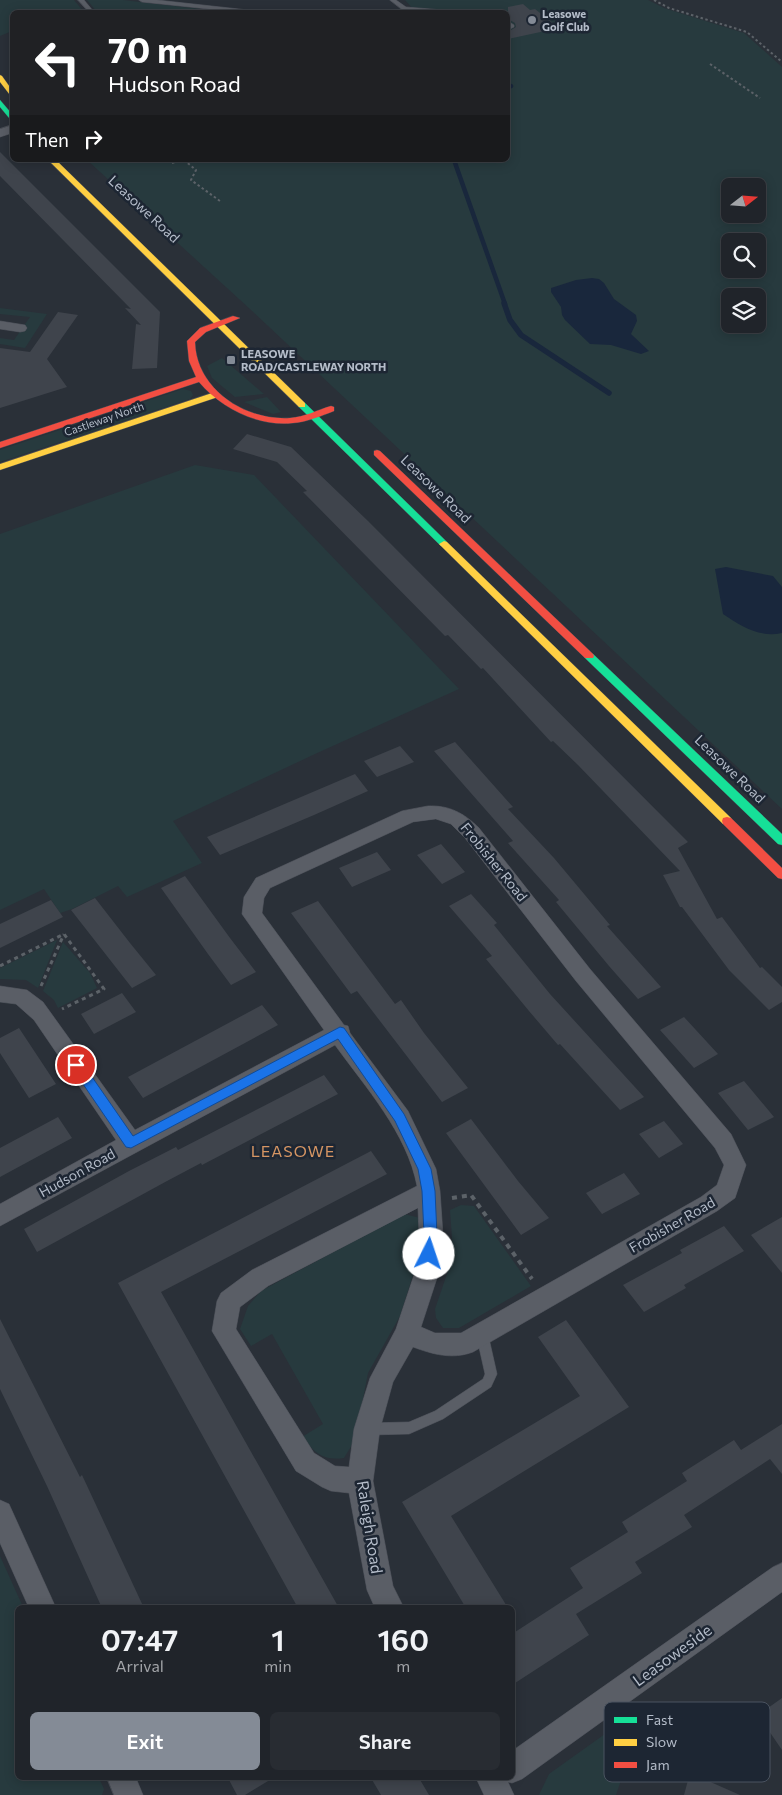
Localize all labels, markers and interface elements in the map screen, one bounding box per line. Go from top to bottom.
place label: Leasowe Golf Club [542,7,590,33]
marker: Leasowe Golf Club [526,14,538,26]
text: 70 m [108,27,188,70]
icon: left [25,30,90,95]
text: Hudson Road [108,70,241,97]
icon: right [79,125,107,153]
text: Then [25,128,69,151]
street label: Leasowe Road [105,171,183,246]
north arrow [721,178,766,222]
map controls [721,178,766,333]
button: search [721,233,766,278]
button: layers [721,288,766,333]
place label: LEASOWE ROAD/CASTLEWAY NORTH [241,347,386,373]
marker: LEASOWE ROAD/CASTLEWAY NORTH [225,354,237,366]
street label: Castleway North [62,399,145,438]
street label: Leasowe Road [398,451,475,526]
street label: Leasowe Road [692,731,769,806]
street label: Frobisher Road [458,819,531,904]
pin [55,1044,97,1086]
icon: arrive [62,1051,90,1079]
district label: LEASOWE [251,1141,335,1160]
street label: Hudson Road [36,1145,118,1200]
street label: Frobisher Road [626,1193,718,1256]
position arrow [402,1227,454,1279]
street label: Raleigh Road [354,1479,387,1575]
text: 07:47 [101,1620,178,1657]
text: 1 [271,1620,285,1657]
text: 160 [377,1620,429,1657]
street label: Leasoweside [629,1620,715,1689]
text: Arrival [115,1656,164,1675]
text: min [264,1656,292,1675]
text: m [396,1656,410,1675]
legend [604,1702,770,1782]
text: Fast [646,1711,673,1728]
button: Exit [30,1712,260,1770]
button: Share [270,1712,500,1770]
text: Slow [646,1733,677,1750]
text: Jam [646,1756,670,1773]

